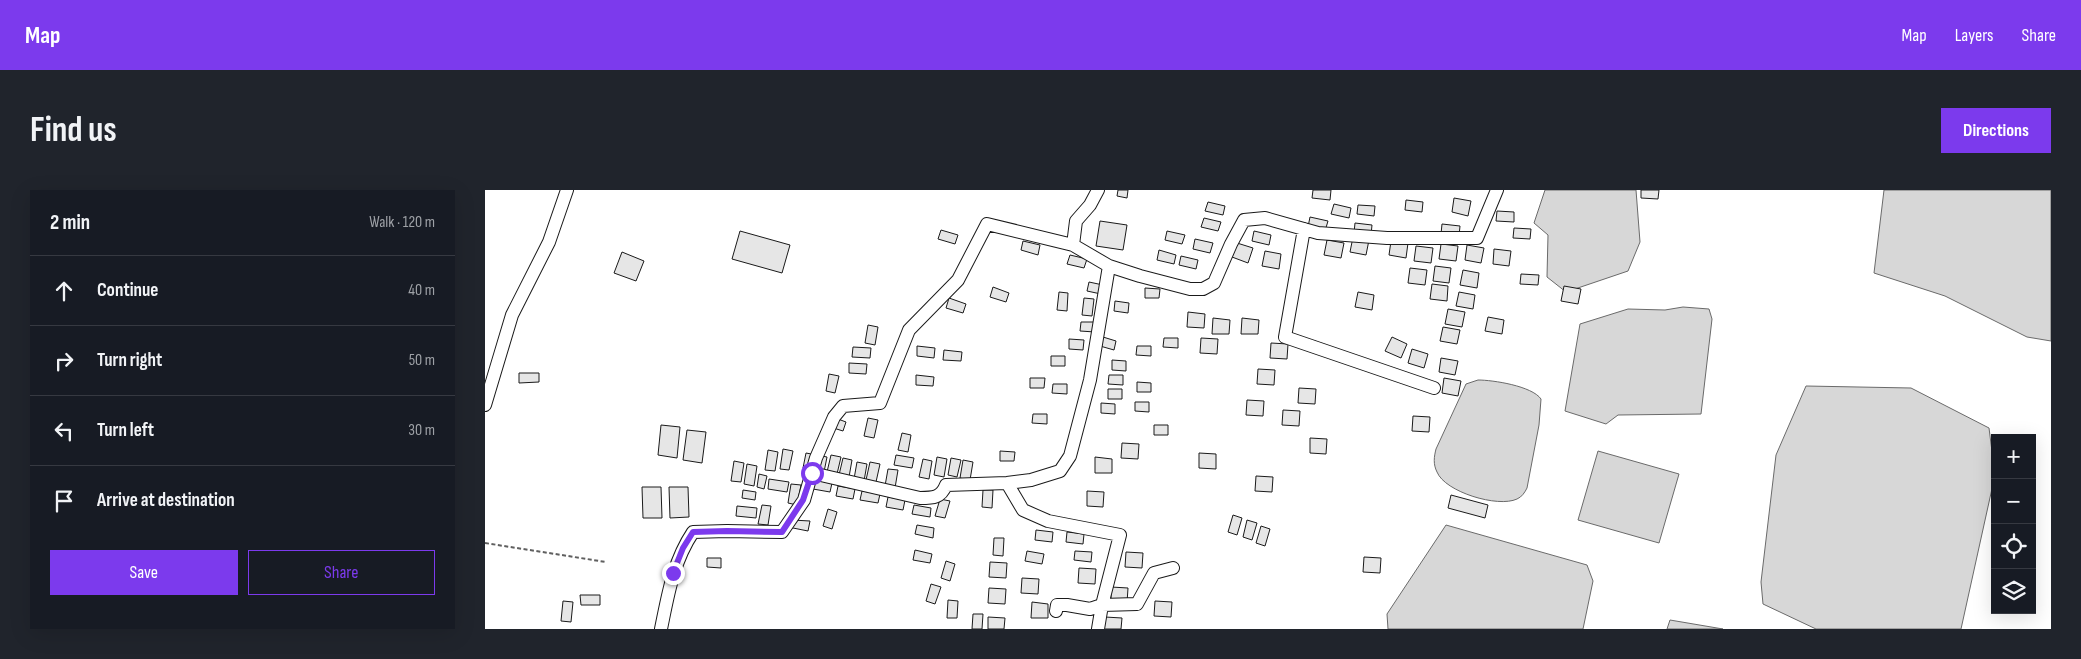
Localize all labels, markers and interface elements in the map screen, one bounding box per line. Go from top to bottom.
text: Map [25,21,60,50]
text: Map [1902,25,1927,46]
text: Layers [1955,25,1994,46]
text: Share [2022,25,2056,46]
button: Directions [1941,108,2051,153]
text: Find us [30,109,117,152]
text: 2 min [50,210,90,235]
text: Walk · 120 m [369,213,435,232]
icon: ahead [50,277,78,305]
text: Continue [97,279,158,302]
text: 40 m [408,281,435,300]
icon: right [50,347,78,375]
text: Turn right [97,349,162,372]
text: 50 m [409,351,435,370]
icon: left [50,417,78,445]
text: Turn left [97,419,154,442]
text: 30 m [408,421,435,440]
map controls [1991,434,2036,614]
button: + [1991,434,2036,479]
route start [801,462,824,485]
button: − [1991,479,2036,524]
icon: arrive [50,487,78,515]
text: Arrive at destination [97,489,235,512]
button: locate [1991,524,2036,569]
button: Save [50,550,238,595]
button: Share [248,550,435,595]
route end [662,562,685,585]
button: layers [1991,569,2036,614]

